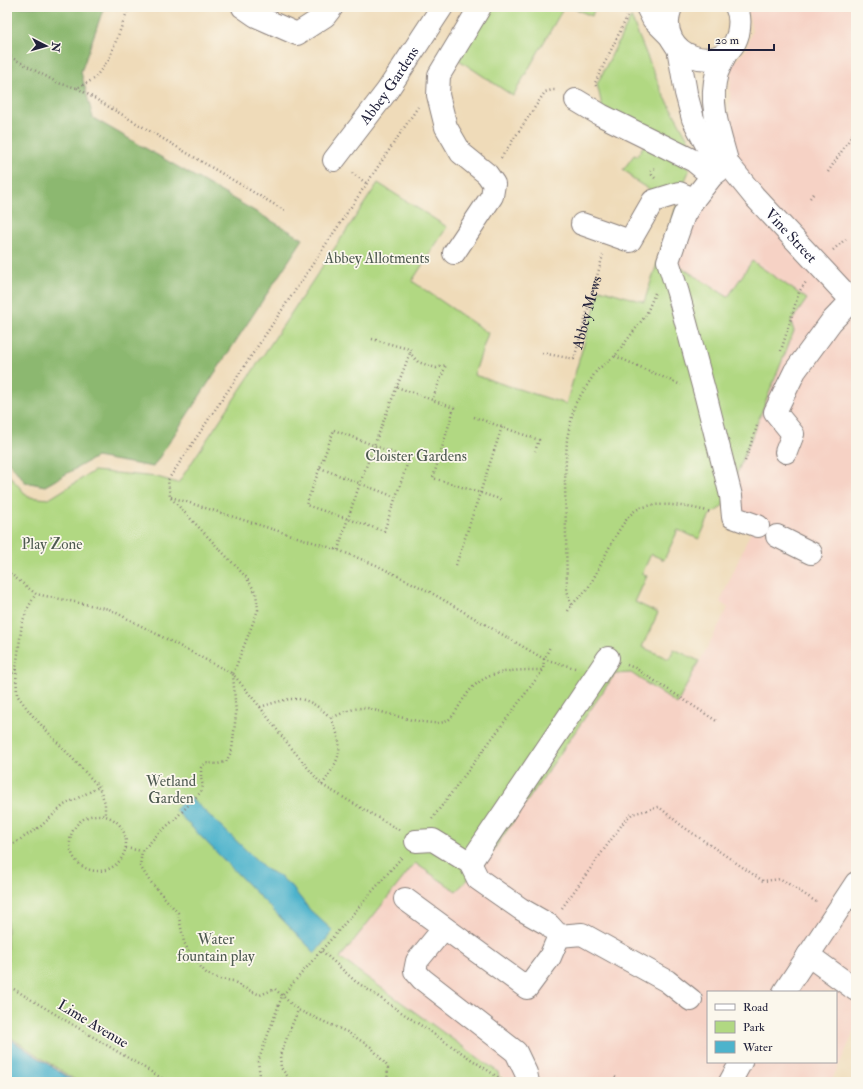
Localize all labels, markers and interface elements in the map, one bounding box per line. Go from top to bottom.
north arrow [26,26,66,66]
scale bar [709,26,774,52]
text: 20 m [715,33,740,48]
text: N [48,40,63,54]
street label: Abbey Gardens [355,43,423,129]
street label: Vine Street [761,204,821,267]
park label: Abbey Allotments [323,249,430,268]
street label: Abbey Mews [567,274,606,352]
park label: Cloister Gardens [365,447,467,466]
park label: Play Zone [22,535,82,554]
park label: Wetland Garden [145,772,197,808]
park label: Water fountain play [177,930,255,967]
legend [707,991,837,1063]
street label: Lime Avenue [54,995,132,1053]
text: Road [743,1000,768,1015]
text: Park [743,1020,765,1035]
text: Water [742,1040,773,1055]

